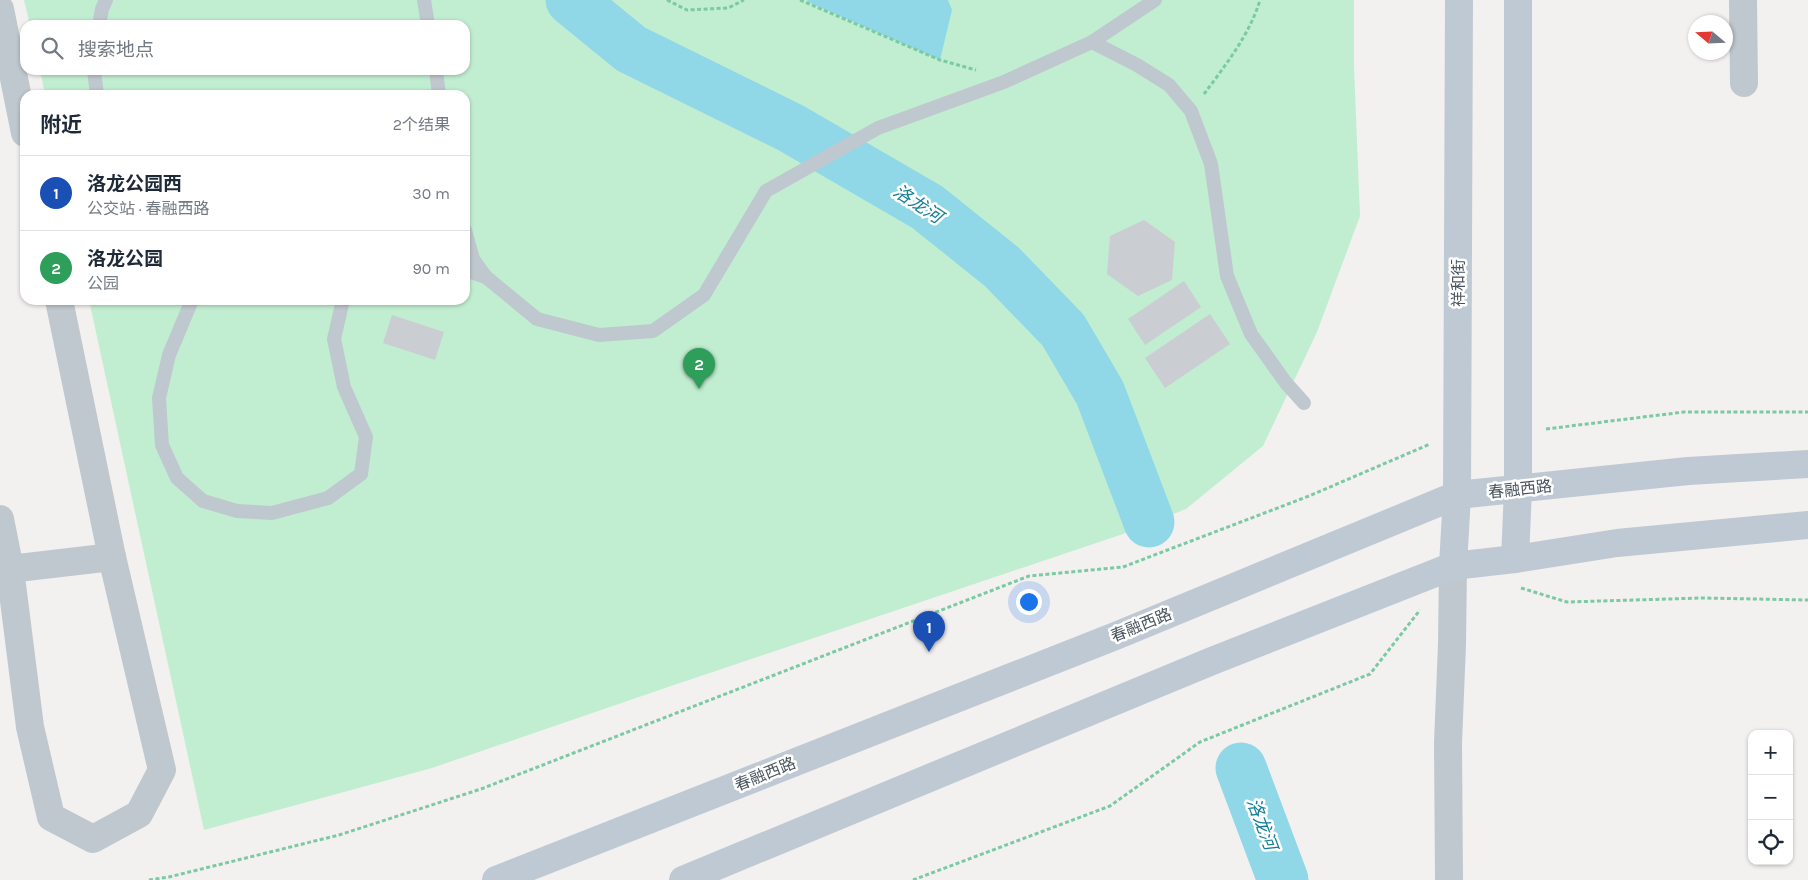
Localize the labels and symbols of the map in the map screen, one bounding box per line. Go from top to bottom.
north arrow [1688,15,1733,60]
water label: 洛龙河 [889,180,949,230]
street label: 祥和街 [1449,259,1468,307]
pin: 2 [683,348,715,389]
street label: 春融西路 [1487,476,1553,502]
your location [1016,589,1042,615]
street label: 春融西路 [1108,604,1174,646]
pin: 1 [913,611,945,652]
street label: 春融西路 [732,753,798,795]
water label: 洛龙河 [1242,795,1283,856]

